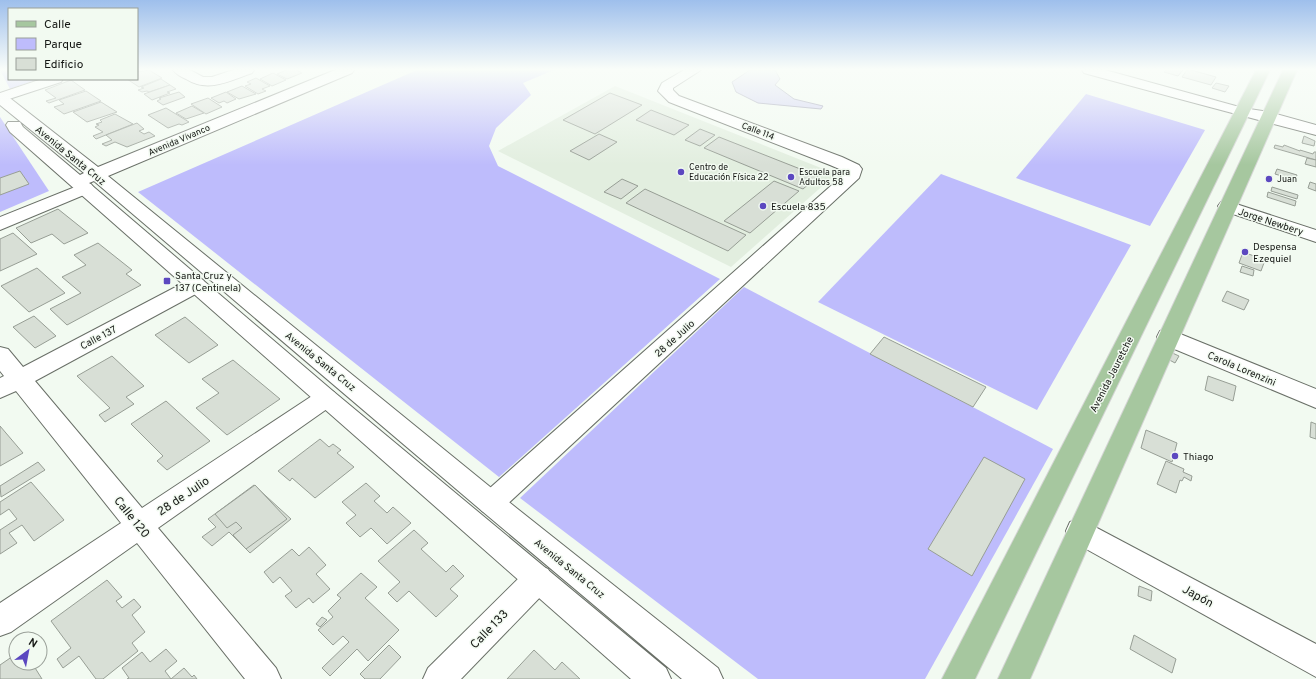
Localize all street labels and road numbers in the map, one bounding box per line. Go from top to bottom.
street label: Calle 114 [740,120,776,143]
street label: Avenida Vivanco [147,122,212,158]
street label: Avenida Santa Cruz [32,124,108,189]
street label: Jorge Newbery [1236,206,1305,239]
street label: 28 de Julio [652,317,698,361]
street label: Calle 137 [78,323,119,353]
street label: Avenida Santa Cruz [282,330,358,395]
street label: Avenida Jauretche [1088,335,1137,415]
street label: Carola Lorenzini [1205,349,1278,390]
street label: 28 de Julio [154,473,213,520]
street label: Calle 120 [110,493,153,542]
street label: Avenida Santa Cruz [531,537,607,602]
street label: Japón [1179,582,1216,612]
street label: Calle 133 [467,607,512,653]

